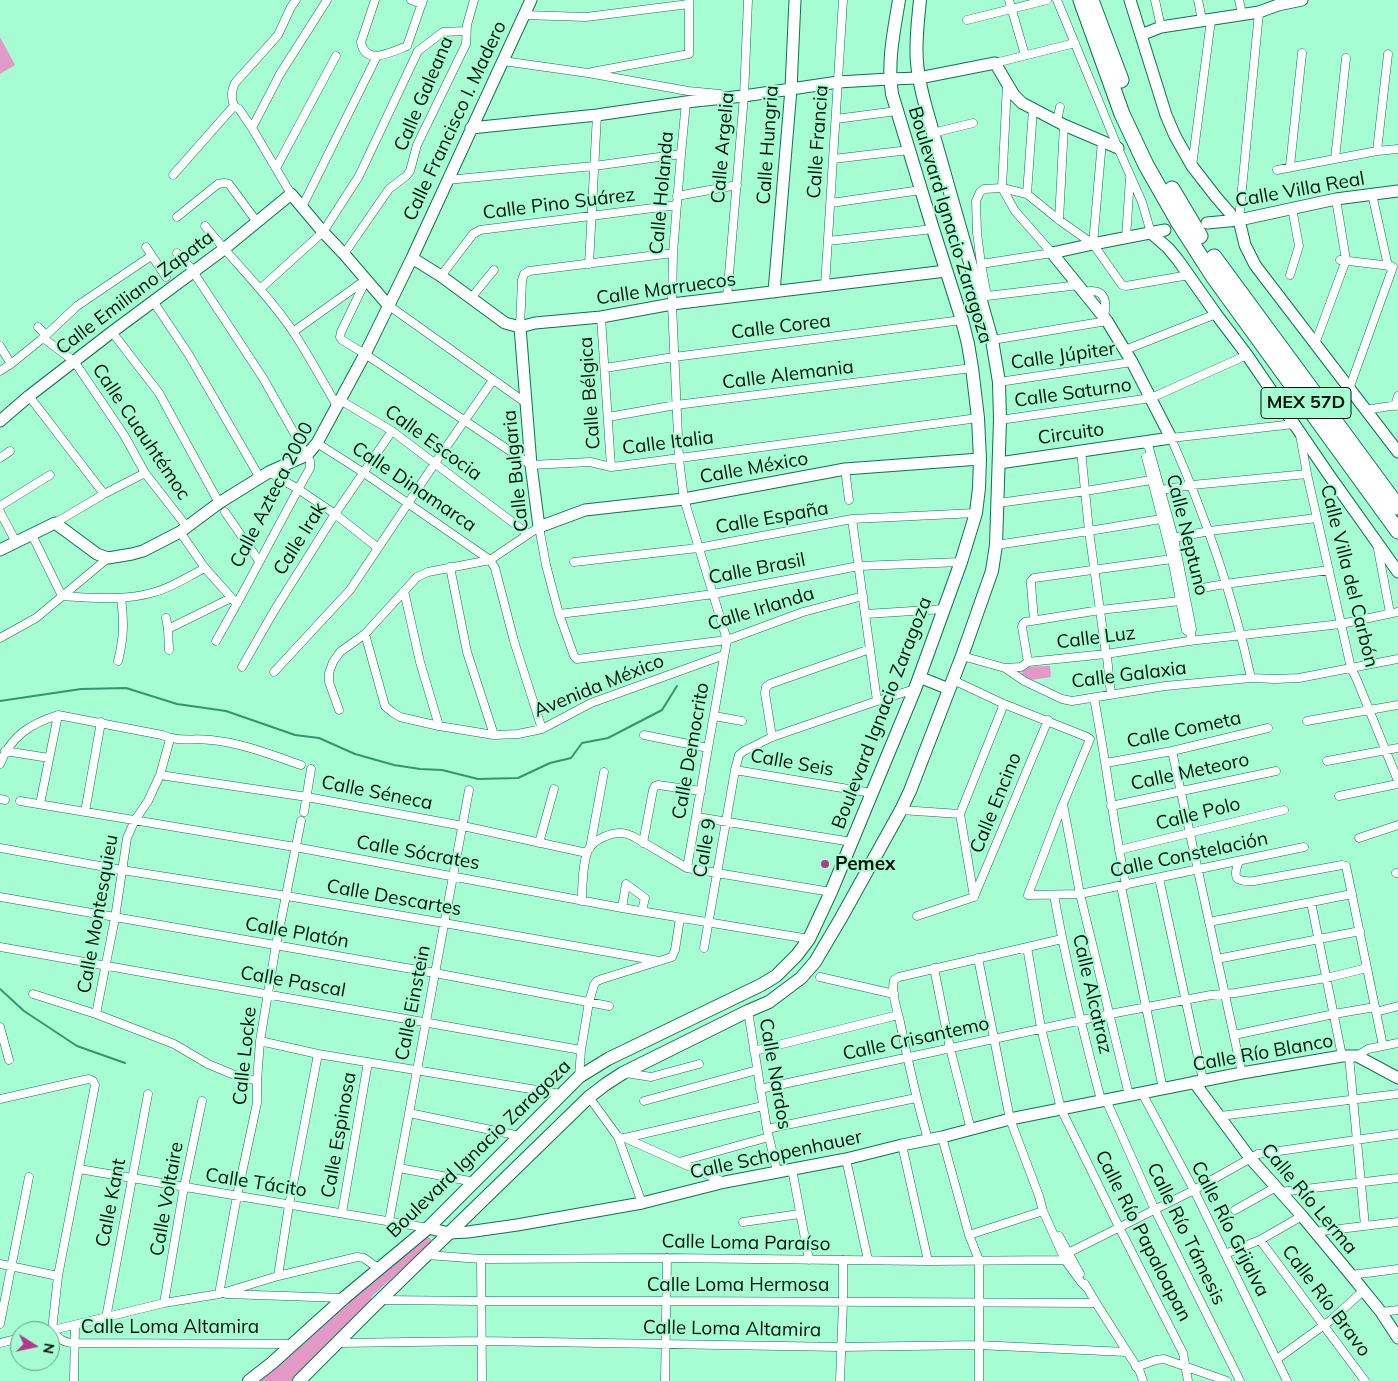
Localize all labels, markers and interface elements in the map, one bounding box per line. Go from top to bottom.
street label: Calle Francisco I. Madero [399,17,511,225]
street label: Calle Galeana [390,33,458,155]
street label: Calle Hungria [752,85,784,205]
street label: Calle Francia [803,85,833,199]
street label: Calle Argelia [707,92,739,204]
street label: Boulevard Ignacio Zaragoza [903,104,997,346]
street label: Calle Holanda [645,130,679,256]
street label: Calle Villa Real [1234,167,1366,213]
street label: Calle Pino Suárez [481,183,637,225]
street label: Calle Emiliano Zapata [52,226,218,360]
street label: Calle Marruecos [595,268,737,310]
street label: Calle Corea [730,310,832,344]
street label: Calle Bélgica [575,336,605,450]
street label: Calle Júpiter [1009,337,1117,375]
street label: Calle Alemania [721,356,855,394]
street label: Calle Cuauhtémoc [87,360,195,504]
street label: Calle Saturno [1013,373,1133,413]
road number: MEX 57D [1261,388,1351,418]
street label: Calle Escocia [380,400,486,486]
street label: Calle Bulgaria [498,409,534,533]
street label: Calle Azteca 2000 [225,418,319,572]
street label: Circuito [1036,418,1106,450]
street label: Calle Italia [621,426,715,460]
street label: Calle Dinamarca [347,437,481,537]
street label: Calle México [698,447,810,489]
street label: Calle Neptuno [1161,472,1213,598]
street label: Calle Villa del Carbón [1315,482,1383,670]
street label: Calle España [714,497,830,539]
street label: Calle Irak [269,498,331,580]
street label: Calle Brasil [707,548,807,590]
street label: Calle Irlanda [705,582,817,636]
street label: Boulevard Ignacio Zaragoza [827,594,937,832]
street label: Calle Luz [1055,622,1137,654]
street label: Avenida México [531,649,667,723]
street label: Calle Galaxia [1070,657,1188,693]
street label: Calle Democrito [668,681,714,821]
street label: Calle Cometa [1125,707,1243,753]
street label: Calle Seis [748,744,836,782]
street label: Calle Meteoro [1129,748,1251,796]
street label: Calle Encino [965,749,1027,857]
street label: Calle Séneca [319,771,435,815]
street label: Calle Polo [1153,792,1243,836]
street label: Calle 9 [689,817,721,879]
street label: Calle Constelación [1108,827,1270,883]
street label: Calle Sócrates [354,831,482,875]
street label: Calle Montesquieu [73,833,123,995]
place label: Pemex [835,853,895,875]
marker: Pemex [819,858,831,870]
street label: Calle Descartes [325,875,463,921]
street label: Calle Platón [243,913,351,953]
street label: Calle Alcatraz [1067,932,1117,1056]
street label: Calle Einstein [391,943,435,1063]
street label: Calle Pascal [239,962,347,1002]
street label: Calle Locke [228,1006,262,1106]
street label: Calle Crisantemo [841,1012,991,1066]
street label: Calle Nardos [754,1017,796,1131]
street label: Calle Río Blanco [1191,1029,1335,1077]
street label: Boulevard Ignacio Zaragoza [382,1055,576,1243]
street label: Calle Espinosa [317,1070,361,1200]
street label: Calle Schopenhauer [688,1126,864,1184]
street label: Calle Río Lerma [1256,1139,1362,1259]
street label: Calle Voltaire [146,1140,188,1258]
street label: Calle Río Papaloapan [1090,1147,1196,1325]
street label: Calle Kant [91,1157,131,1249]
street label: Calle Río Grijalva [1186,1157,1274,1301]
street label: Calle Río Támesis [1142,1159,1230,1309]
street label: Calle Tácito [204,1164,308,1202]
street label: Calle Loma Paraíso [661,1230,831,1256]
street label: Calle Río Bravo [1277,1241,1375,1361]
street label: Calle Loma Hermosa [647,1274,829,1296]
street label: Calle Loma Altamira [81,1316,259,1338]
street label: Calle Loma Altamira [643,1316,821,1342]
north arrow [10,1321,60,1371]
text: N [39,1342,59,1355]

